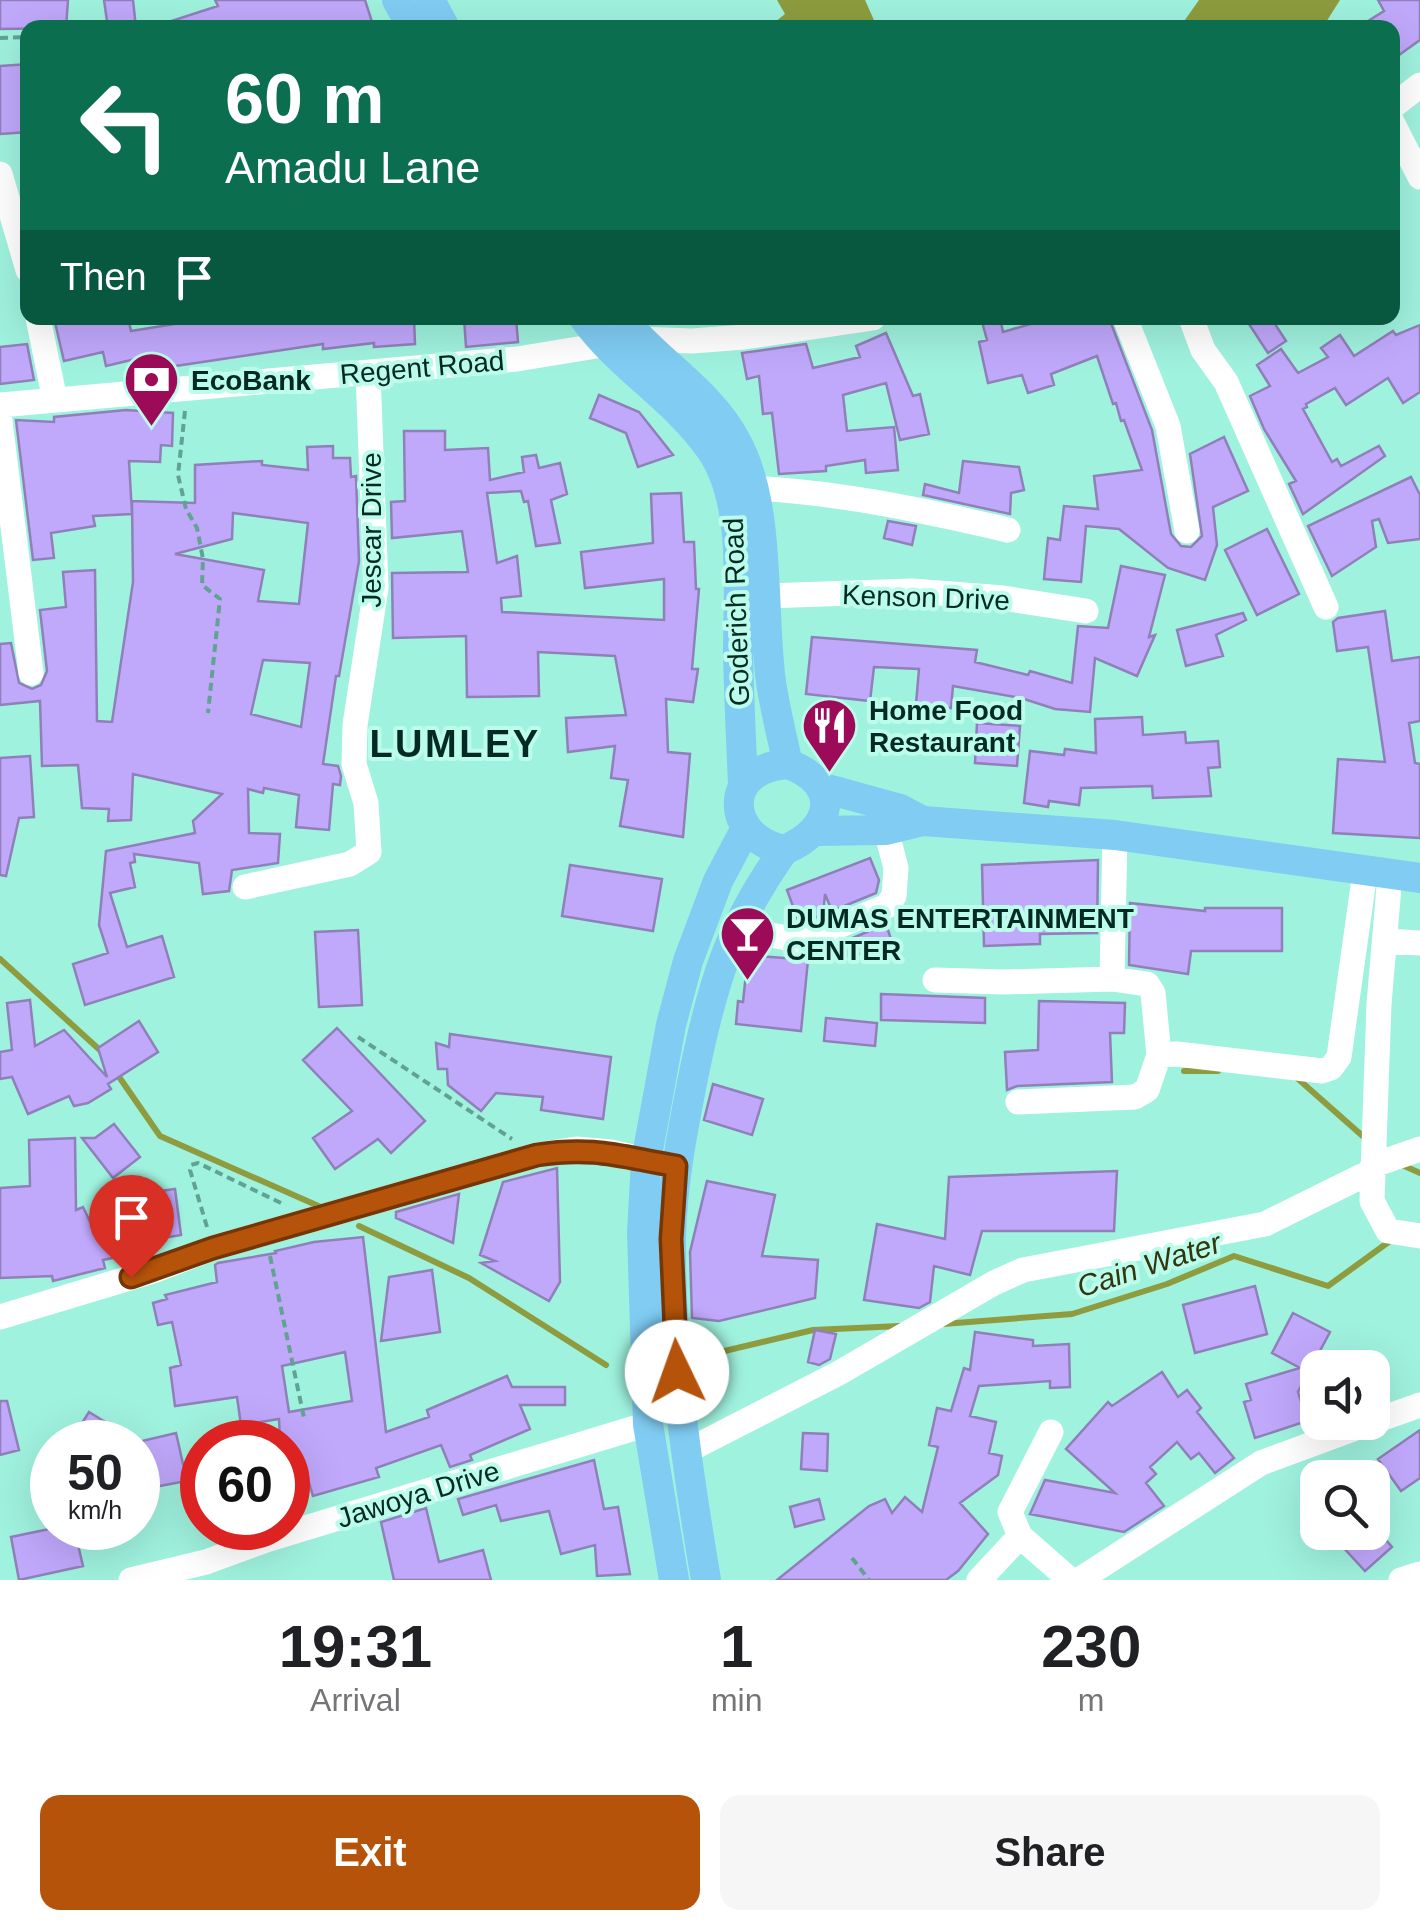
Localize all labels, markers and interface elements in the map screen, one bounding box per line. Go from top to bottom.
icon: left [60,60,190,190]
text: 60 m [225,60,385,138]
text: Amadu Lane [225,142,480,193]
icon: arrive [167,250,222,305]
text: Then [60,256,147,298]
street label: Regent Road [338,345,506,390]
bank icon: EcoBank [122,350,182,429]
place label: EcoBank [191,365,311,396]
street label: Jescar Drive [356,452,387,608]
street label: Goderich Road [718,517,755,707]
street label: Kenson Drive [841,579,1011,616]
place label: Home Food Restaurant [869,695,1023,758]
restaurant icon: Home Food Restaurant [800,696,860,775]
district label: LUMLEY [369,723,541,765]
place label: DUMAS ENTERTAINMENT CENTER [786,903,1134,966]
bar icon: DUMAS ENTERTAINMENT CENTER [717,904,777,983]
pin [89,1175,174,1278]
icon: arrive [104,1190,159,1245]
water label: Cain Water [1073,1225,1226,1303]
position arrow [625,1320,729,1424]
map controls [1300,1350,1390,1550]
button: sound [1300,1350,1390,1440]
speed limit sign: 60 [180,1420,310,1550]
text: 50 [67,1445,123,1501]
street label: Jawoya Drive [333,1455,503,1534]
button: search [1300,1460,1390,1550]
text: km/h [68,1496,122,1524]
text: 19:31 [279,1613,432,1680]
text: 1 [720,1613,753,1680]
text: 230 [1041,1613,1141,1680]
text: Arrival [310,1682,401,1718]
text: min [711,1682,762,1718]
text: m [1078,1682,1105,1718]
button: Exit [40,1795,700,1910]
button: Share [720,1795,1380,1910]

